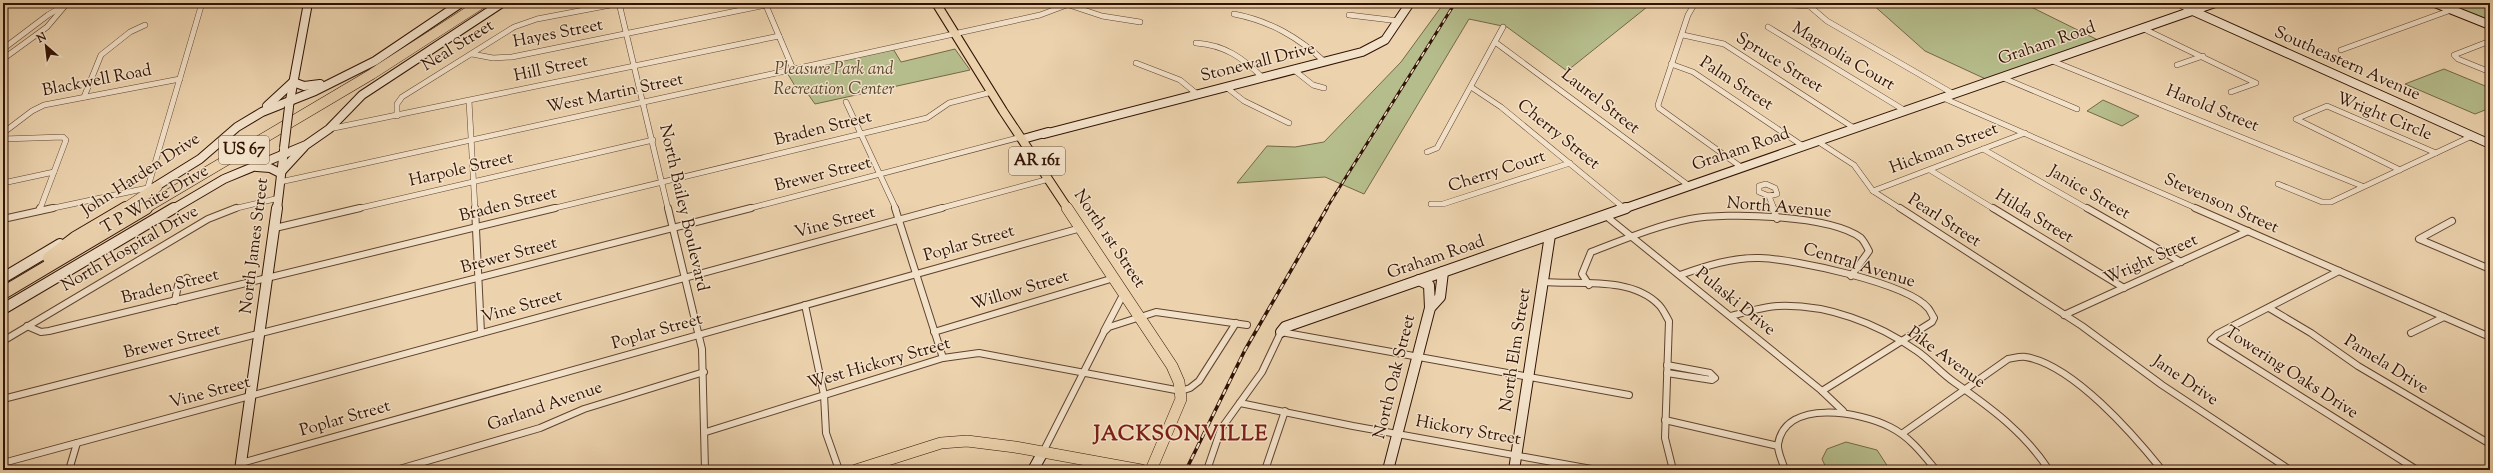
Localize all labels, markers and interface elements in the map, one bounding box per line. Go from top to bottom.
street label: Hayes Street [511,13,605,54]
street label: Neal Street [417,14,499,78]
street label: Graham Road [1995,16,2099,72]
street label: Magnolia Court [1787,17,1899,97]
street label: Southeastern Avenue [2270,21,2424,107]
north arrow [26,26,66,66]
street label: Spruce Street [1731,27,1827,99]
text: N [33,29,50,48]
street label: Stonewall Drive [1198,37,1318,89]
street label: Hill Street [512,49,590,89]
street label: Palm Street [1694,51,1778,117]
park label: Pleasure Park and Recreation Center [773,58,895,102]
street label: Blackwell Road [40,59,154,103]
street label: Laurel Street [1556,64,1645,141]
street label: West Martin Street [544,68,686,120]
street label: Harold Street [2162,79,2262,139]
street label: Wright Circle [2333,87,2435,147]
street label: Cherry Street [1512,94,1605,176]
street label: Braden Street [772,105,874,153]
street label: Hickman Street [1886,117,2002,181]
street label: North Bailey Boulevard [652,122,714,294]
street label: Graham Road [1689,122,1793,178]
street label: John Harden Drive [76,128,205,223]
road number: US 67 [219,136,269,164]
street label: Cherry Court [1445,145,1549,199]
street label: Harpole Street [407,146,516,194]
road number: AR 161 [1009,147,1065,175]
street label: Brewer Street [772,151,874,199]
street label: T P White Drive [97,159,213,241]
street label: Janice Street [2043,159,2134,226]
street label: Stevenson Street [2160,168,2282,240]
street label: North James Street [235,176,275,316]
street label: Braden Street [457,181,559,229]
street label: Hilda Street [1990,184,2078,250]
street label: North 1st Street [1067,185,1151,293]
street label: Pearl Street [1903,188,1985,254]
street label: North Avenue [1726,191,1833,225]
street label: North Hospital Drive [57,200,203,298]
street label: Vine Street [792,201,878,245]
street label: Poplar Street [921,220,1017,268]
street label: Wright Street [2100,229,2202,291]
street label: Graham Road [1384,230,1488,286]
street label: Brewer Street [458,232,560,280]
street label: Central Avenue [1800,238,1918,294]
street label: Pulaski Drive [1690,262,1780,342]
street label: Braden Street [119,263,221,311]
street label: Willow Street [968,265,1072,317]
street label: Vine Street [479,284,565,330]
street label: North Elm Street [1494,286,1538,414]
street label: Poplar Street [609,308,705,356]
street label: North Oak Street [1368,312,1422,442]
street label: Brewer Street [121,318,223,366]
street label: Pike Avenue [1902,321,1990,395]
street label: Towering Oaks Drive [2219,321,2363,425]
street label: Pamela Drive [2339,329,2433,401]
street label: West Hickory Street [805,332,953,396]
street label: Jane Drive [2146,349,2223,412]
street label: Vine Street [167,371,253,415]
street label: Garland Avenue [484,376,606,438]
street label: Poplar Street [297,395,393,443]
street label: Hickory Street [1414,410,1523,452]
district label: JACKSONVILLE [1092,420,1268,450]

